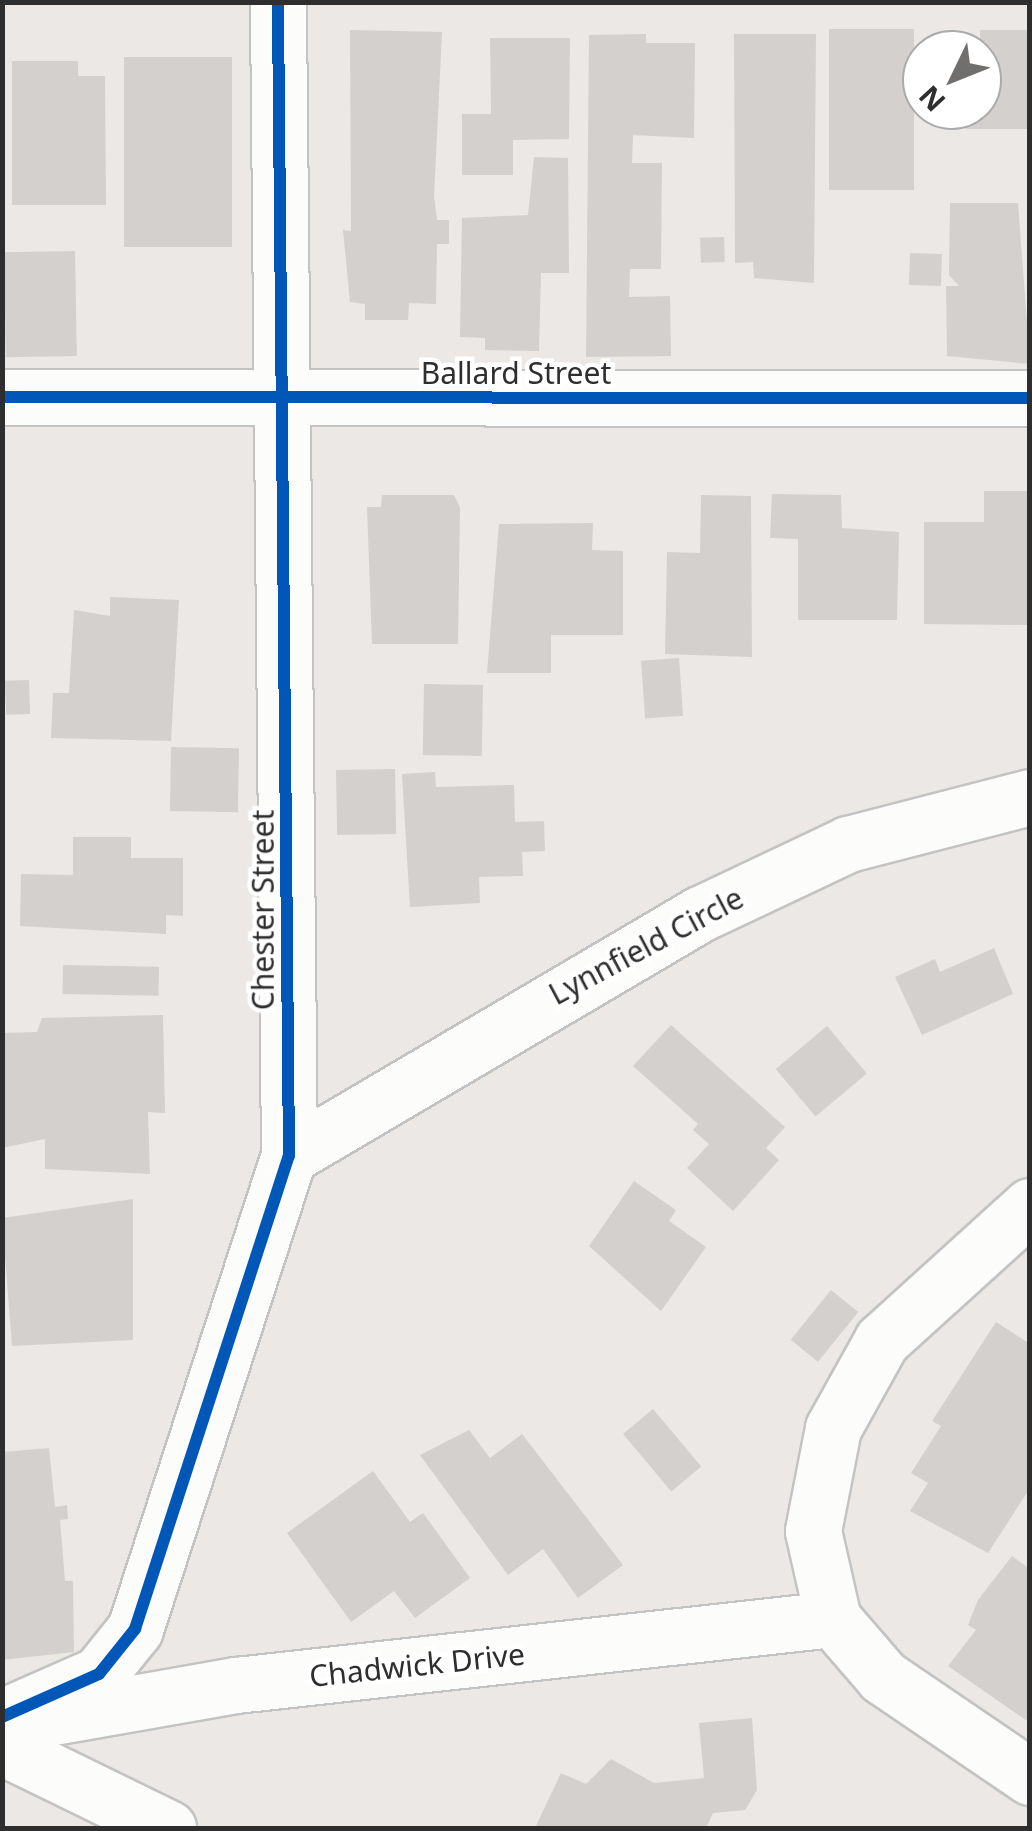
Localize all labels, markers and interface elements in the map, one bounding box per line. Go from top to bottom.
north arrow [902,30,1002,130]
text: N [910,78,953,120]
street label: Ballard Street [421,355,611,391]
street label: Chester Street [245,810,281,1010]
street label: Lynnfield Circle [543,880,749,1012]
street label: Chadwick Drive [307,1636,527,1694]

